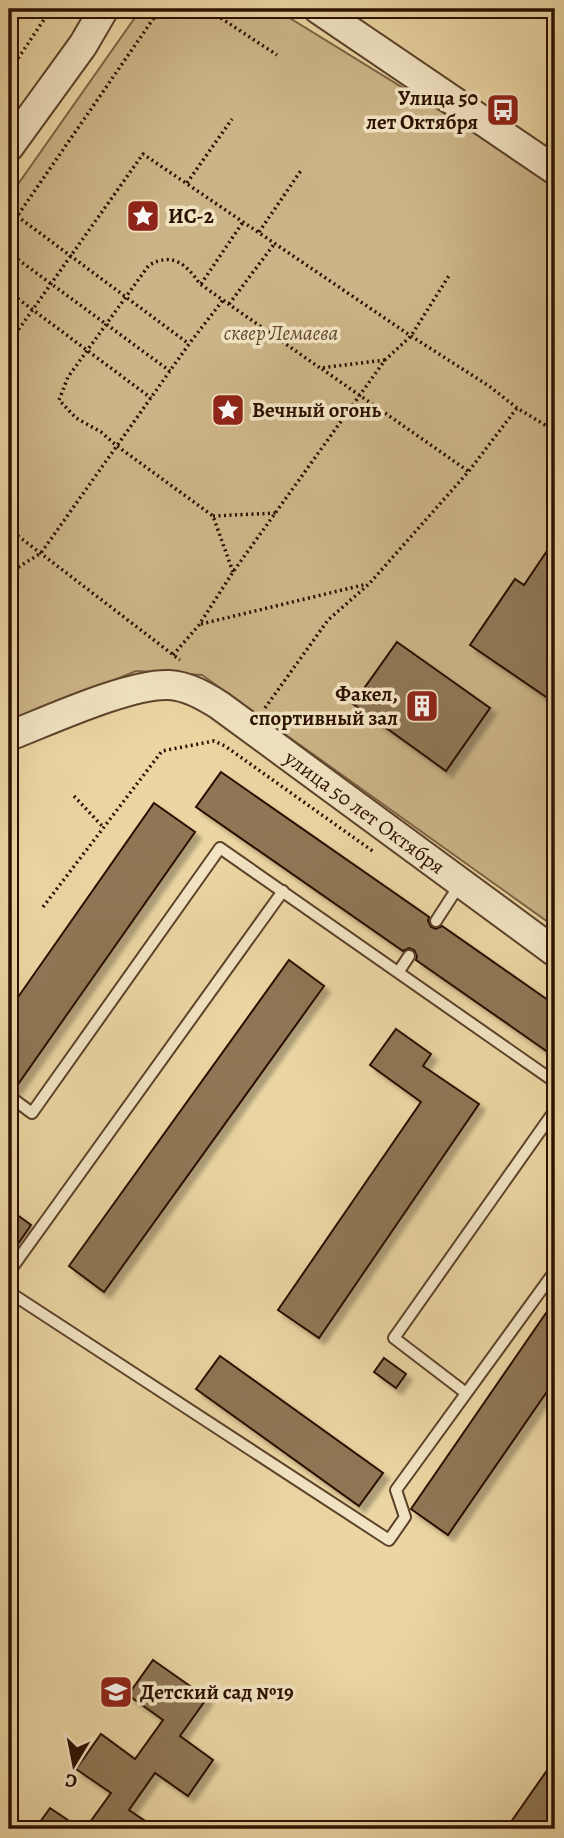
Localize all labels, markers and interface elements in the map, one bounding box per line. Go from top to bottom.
place label: Улица 50 лет Октября [365,84,478,136]
bus stop icon: Улица 50 лет Октября [484,91,522,129]
place icon: ИС-2 [124,197,162,235]
place label: ИС-2 [168,202,214,230]
park label: сквер Лемаева [224,319,339,347]
place icon: Вечный огонь [209,391,247,429]
place label: Вечный огонь [252,396,381,424]
place label: Факел, спортивный зал [249,680,398,732]
building icon: Факел, спортивный зал [403,687,441,725]
street label: улица 50 лет Октября [278,743,451,880]
school or university icon: Детский сад №19 [97,1673,135,1711]
place label: Детский сад №19 [140,1678,294,1706]
north arrow [38,1730,108,1800]
text: С [63,1767,79,1795]

